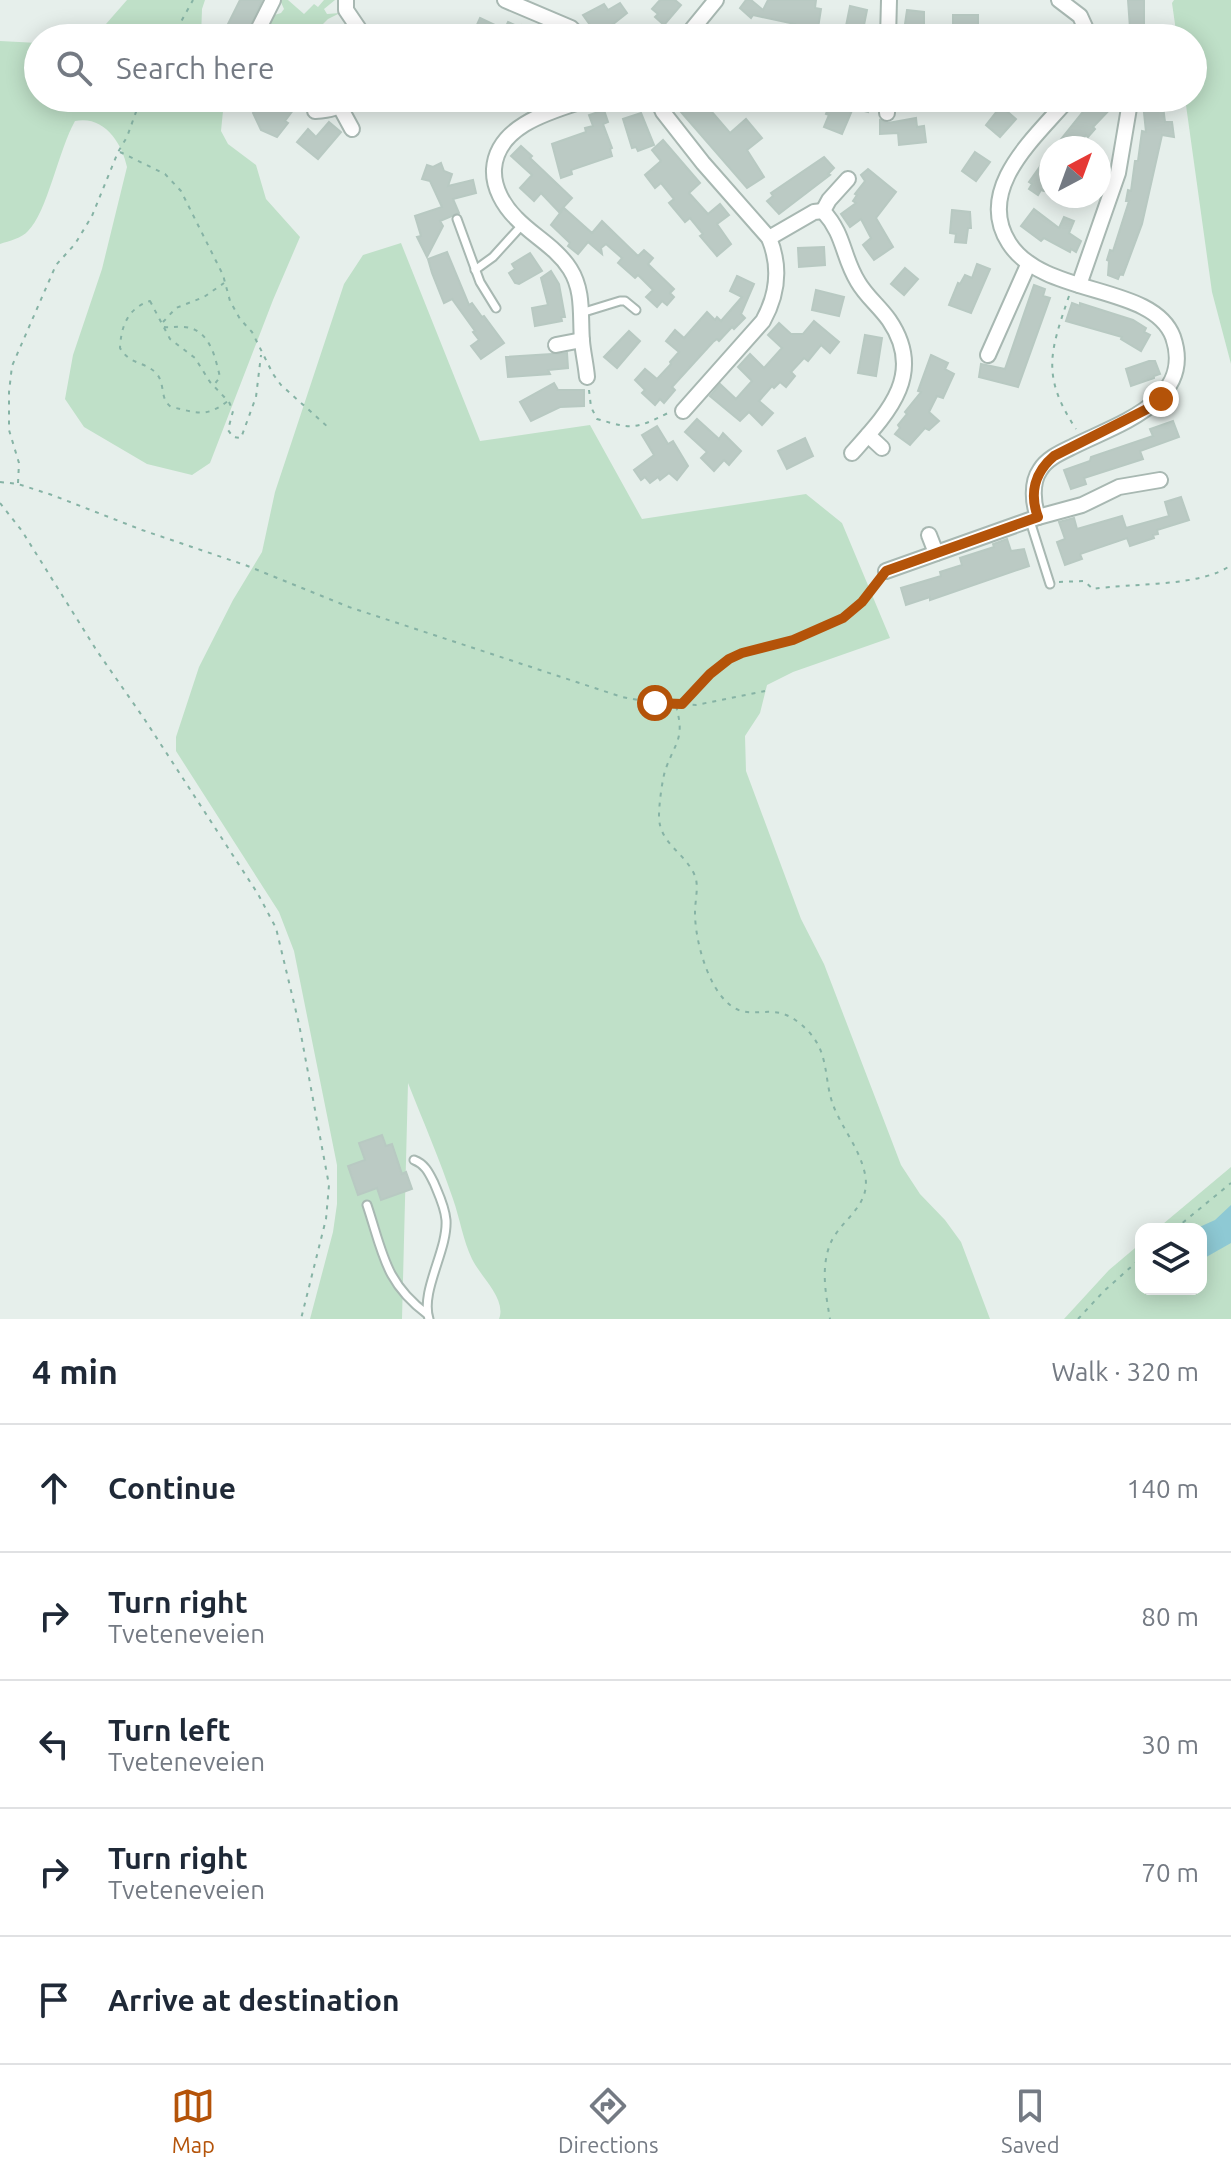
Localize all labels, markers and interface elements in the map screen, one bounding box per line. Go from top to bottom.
search box [24,24,1207,112]
icon: search [52,46,96,90]
text: Search here [116,51,275,85]
north arrow [1039,136,1111,208]
route end [1143,381,1179,417]
route start [637,685,673,721]
map controls [1135,1223,1207,1295]
button: layers [1135,1223,1207,1295]
text: 4 min [32,1352,118,1390]
text: Walk · 320 m [1051,1357,1199,1386]
icon: ahead [32,1466,76,1510]
text: Continue [108,1471,236,1505]
text: 140 m [1127,1474,1199,1503]
text: Turn right [108,1585,248,1619]
icon: right [32,1594,76,1638]
text: 80 m [1141,1602,1199,1631]
text: Tveteneveien [108,1619,265,1648]
text: Turn left [108,1713,230,1747]
icon: left [32,1722,76,1766]
text: 30 m [1141,1730,1199,1759]
text: Tveteneveien [108,1747,265,1776]
text: Turn right [108,1841,248,1875]
icon: right [32,1850,76,1894]
text: 70 m [1141,1858,1199,1887]
text: Tveteneveien [108,1875,265,1904]
icon: arrive [32,1978,76,2022]
text: Arrive at destination [108,1983,400,2017]
tab: Map [171,2084,215,2157]
tab: Directions [558,2084,658,2157]
tab: Saved [1001,2084,1060,2157]

